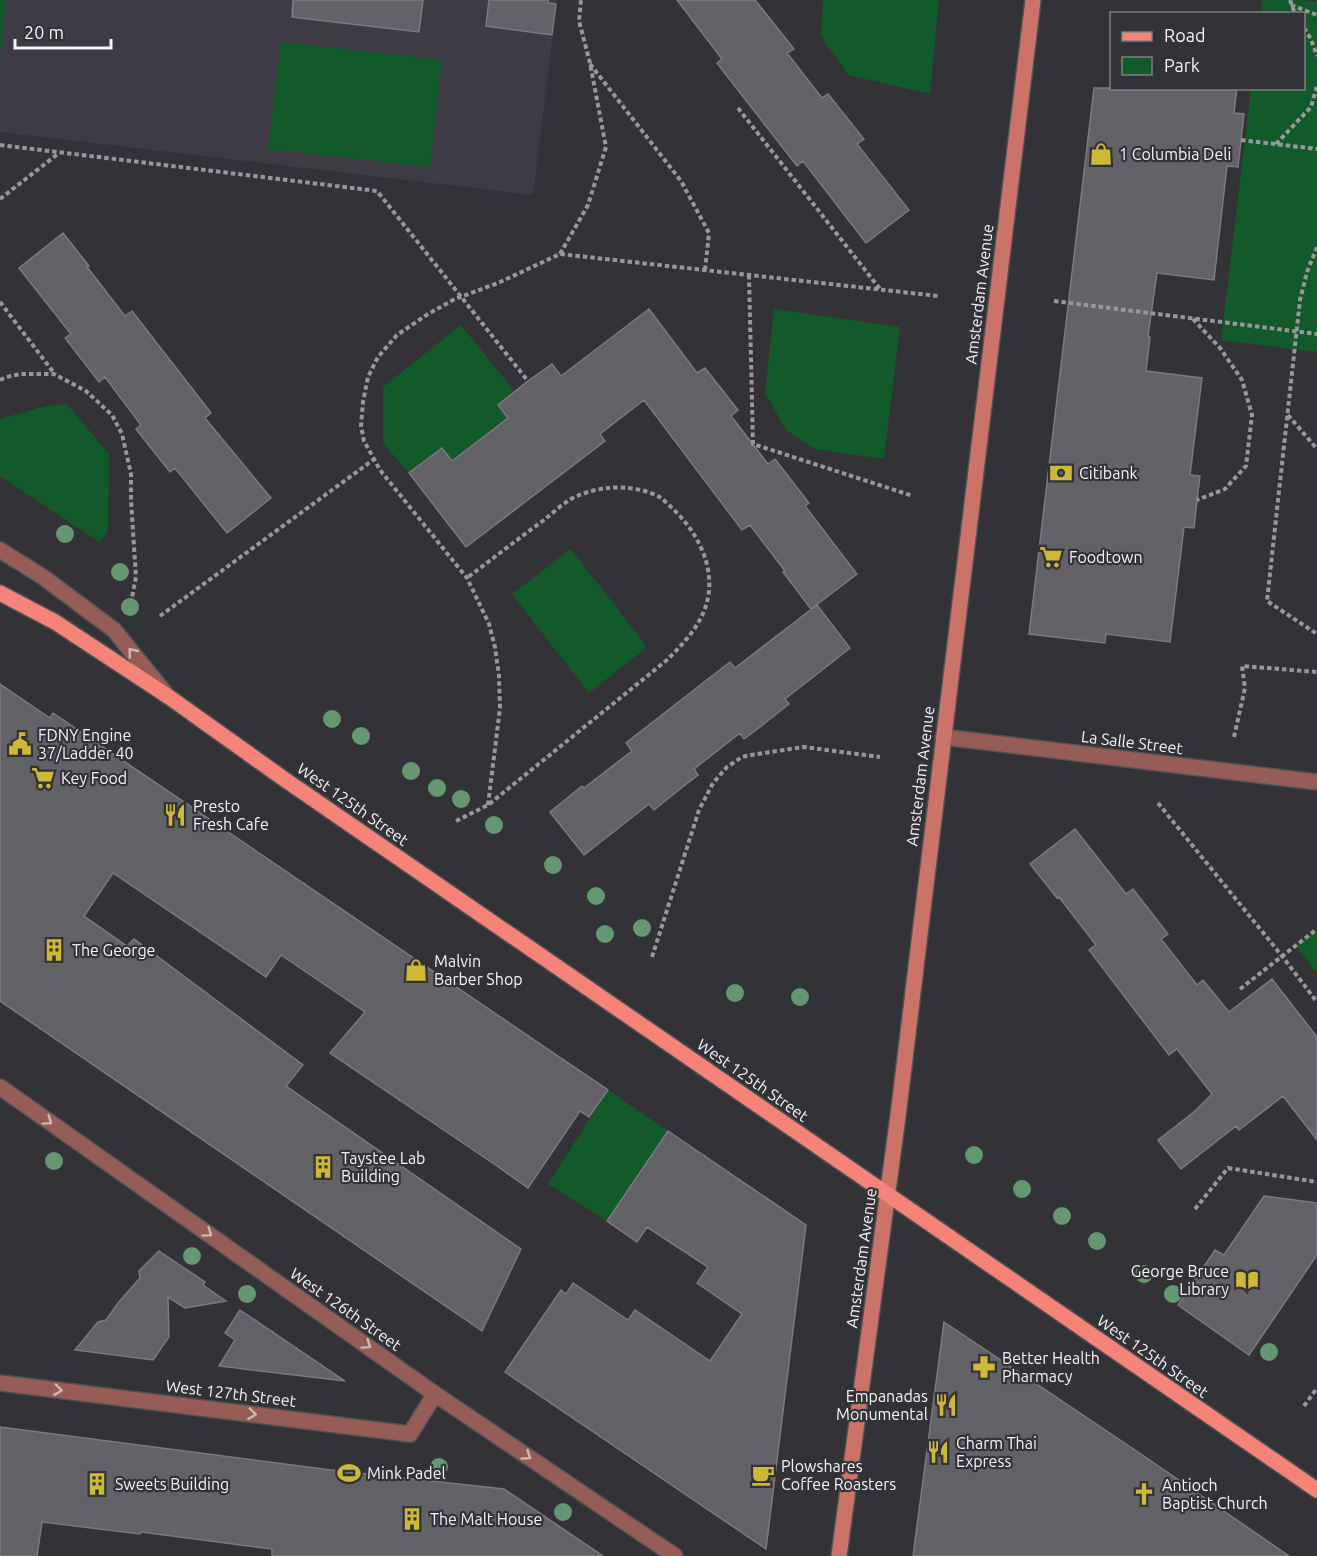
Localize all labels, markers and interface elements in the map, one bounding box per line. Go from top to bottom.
scale bar [15,12,111,50]
legend [1110,12,1305,90]
text: 20 m [24,22,64,42]
text: Road [1164,25,1206,45]
text: Park [1164,55,1200,75]
shop icon: 1 Columbia Deli [1088,141,1114,167]
place label: 1 Columbia Deli [1119,145,1231,163]
street label: Amsterdam Avenue [961,223,997,365]
bank icon: Citibank [1048,460,1074,486]
place label: Citibank [1079,464,1138,482]
supermarket icon: Foodtown [1038,544,1064,570]
place label: Foodtown [1069,548,1143,566]
one-way arrow [128,648,139,659]
street label: Amsterdam Avenue [902,705,938,847]
place label: FDNY Engine 37/Ladder 40 [38,726,134,762]
street label: La Salle Street [1080,727,1185,757]
public building icon: FDNY Engine 37/Ladder 40 [7,731,33,757]
street label: West 125th Street [294,759,412,849]
supermarket icon: Key Food [30,765,56,791]
place label: Key Food [61,769,127,787]
place label: Presto Fresh Cafe [193,797,269,833]
restaurant icon: Presto Fresh Cafe [162,802,188,828]
building icon: The George [41,937,67,963]
place label: The George [72,941,155,959]
place label: Malvin Barber Shop [434,952,523,988]
shop icon: Malvin Barber Shop [403,957,429,983]
street label: West 125th Street [694,1035,812,1125]
one-way arrow [42,1113,52,1125]
place label: Taystee Lab Building [341,1149,425,1185]
building icon: Taystee Lab Building [310,1154,336,1180]
street label: Amsterdam Avenue [842,1187,880,1329]
one-way arrow [201,1226,212,1237]
place label: George Bruce Library [1131,1262,1229,1298]
street label: West 126th Street [287,1264,405,1354]
library icon: George Bruce Library [1234,1267,1260,1293]
street label: West 125th Street [1094,1311,1212,1401]
one-way arrow [360,1338,371,1349]
place label: Better Health Pharmacy [1002,1349,1100,1385]
pharmacy icon: Better Health Pharmacy [971,1354,997,1380]
street label: West 127th Street [165,1376,298,1410]
one-way arrow [53,1384,63,1396]
place label: Empanadas Monumental [836,1387,928,1423]
restaurant icon: Empanadas Monumental [933,1392,959,1418]
one-way arrow [247,1407,256,1420]
place label: Charm Thai Express [956,1434,1037,1470]
restaurant icon: Charm Thai Express [925,1439,951,1465]
one-way arrow [521,1449,532,1460]
place label: Plowshares Coffee Roasters [781,1457,896,1493]
sports icon: Mink Padel [336,1460,362,1486]
cafe icon: Plowshares Coffee Roasters [750,1462,776,1488]
place label: Mink Padel [367,1464,446,1482]
building icon: Sweets Building [84,1471,110,1497]
place label: Sweets Building [115,1475,229,1493]
place label: Antioch Baptist Church [1162,1476,1268,1512]
church icon: Antioch Baptist Church [1131,1481,1157,1507]
building icon: The Malt House [399,1506,425,1532]
place label: The Malt House [430,1510,542,1528]

